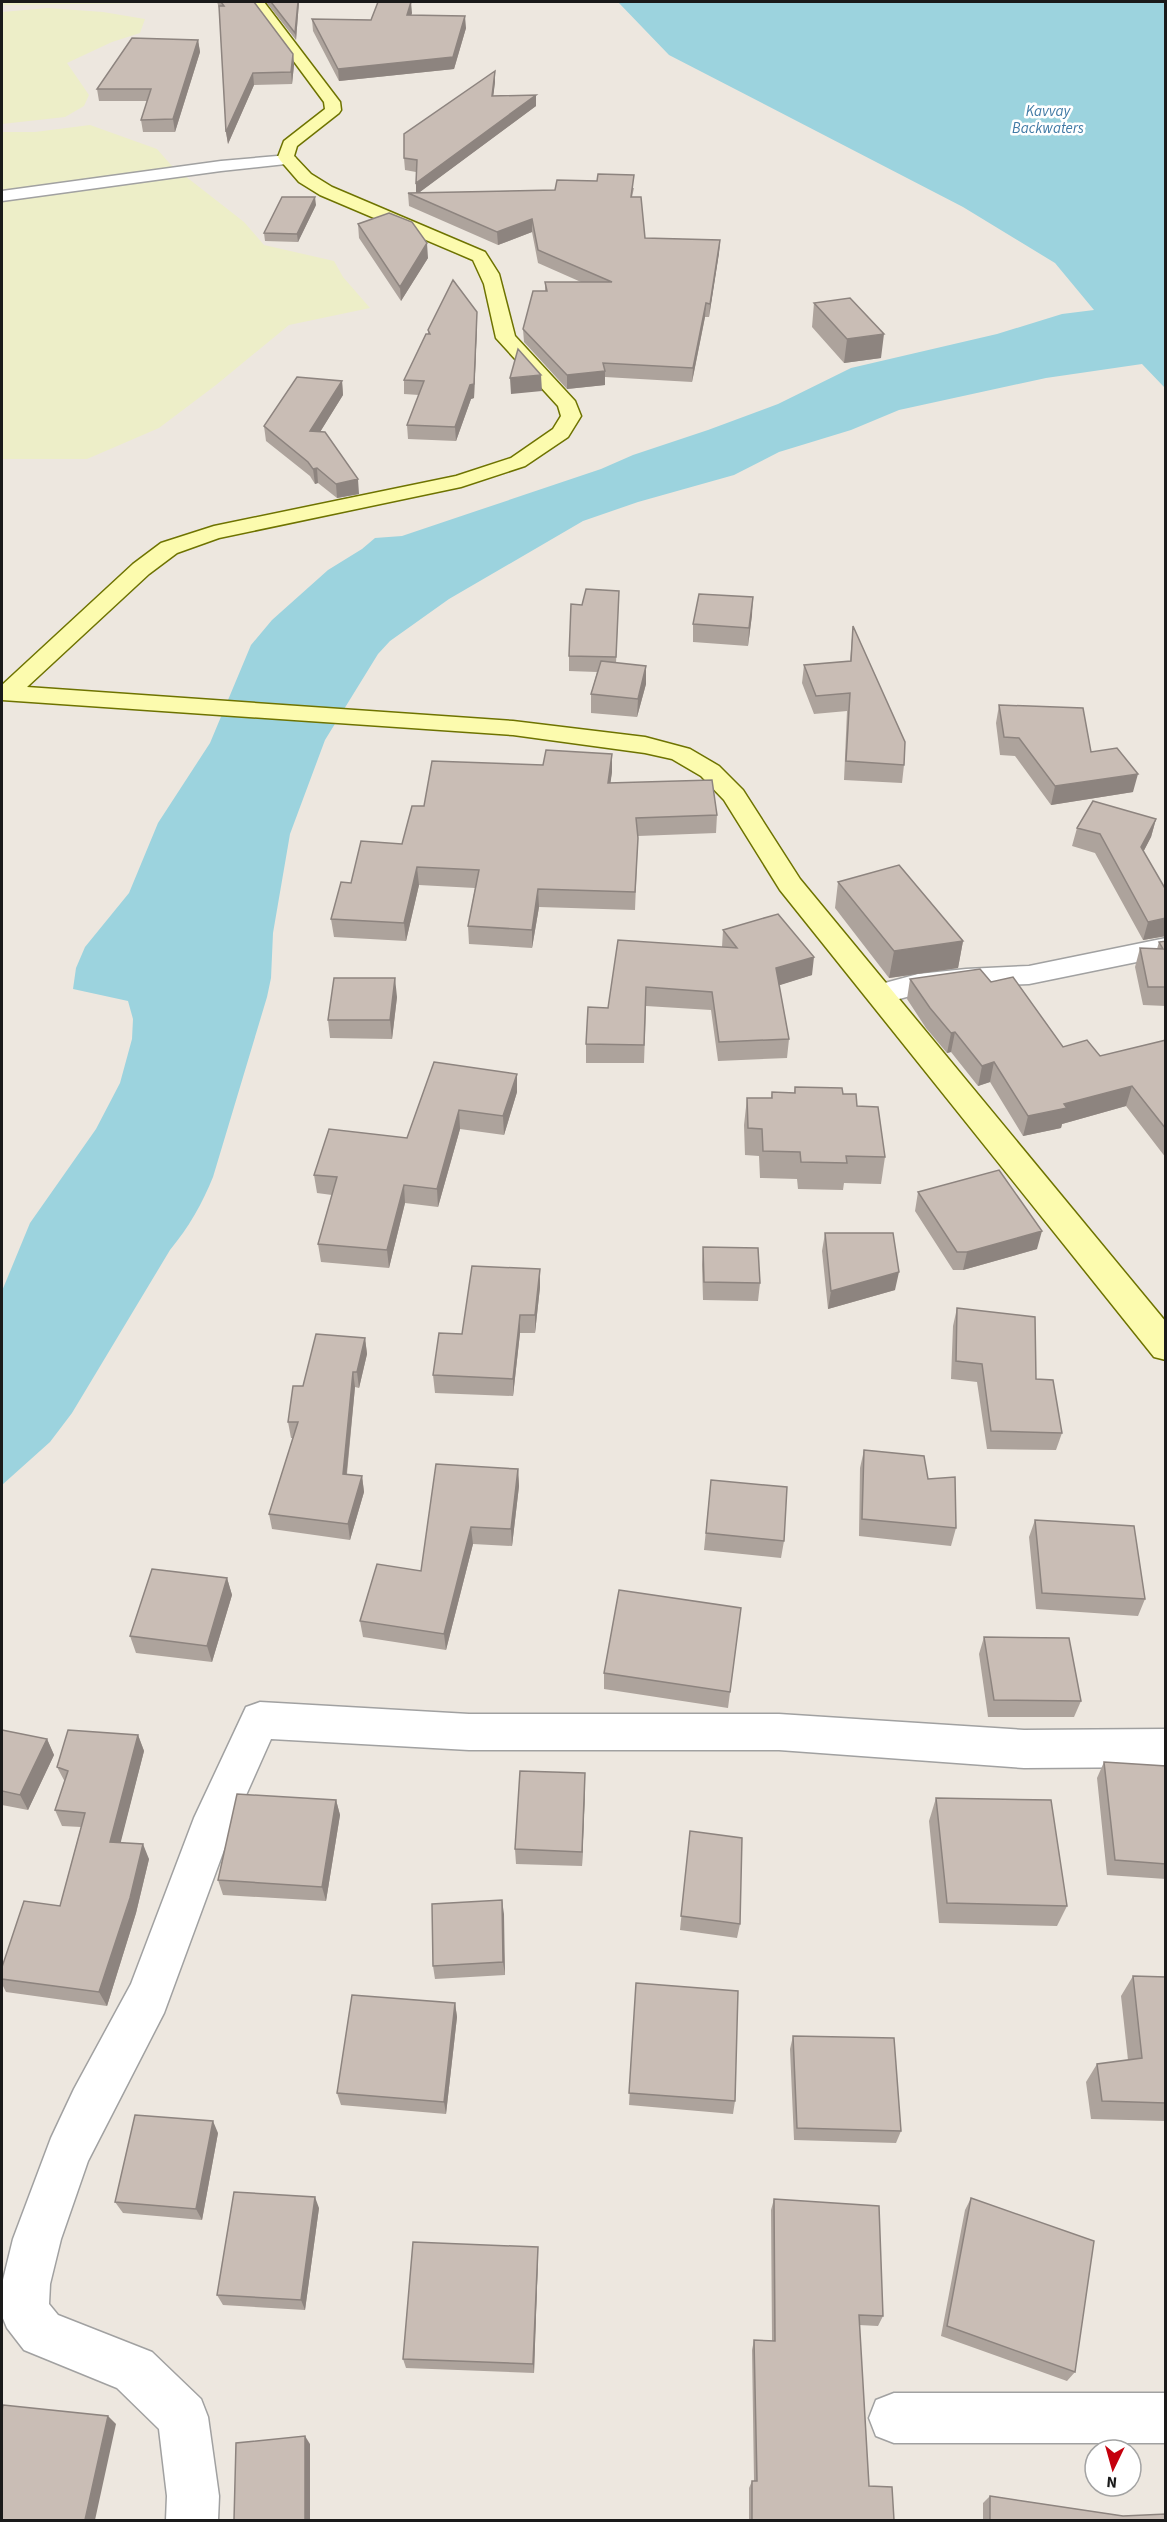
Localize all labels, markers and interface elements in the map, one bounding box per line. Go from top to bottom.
water label: Kavvay Backwaters [1012,101,1084,139]
north arrow [1083,2438,1143,2498]
text: N [1106,2471,1118,2493]

